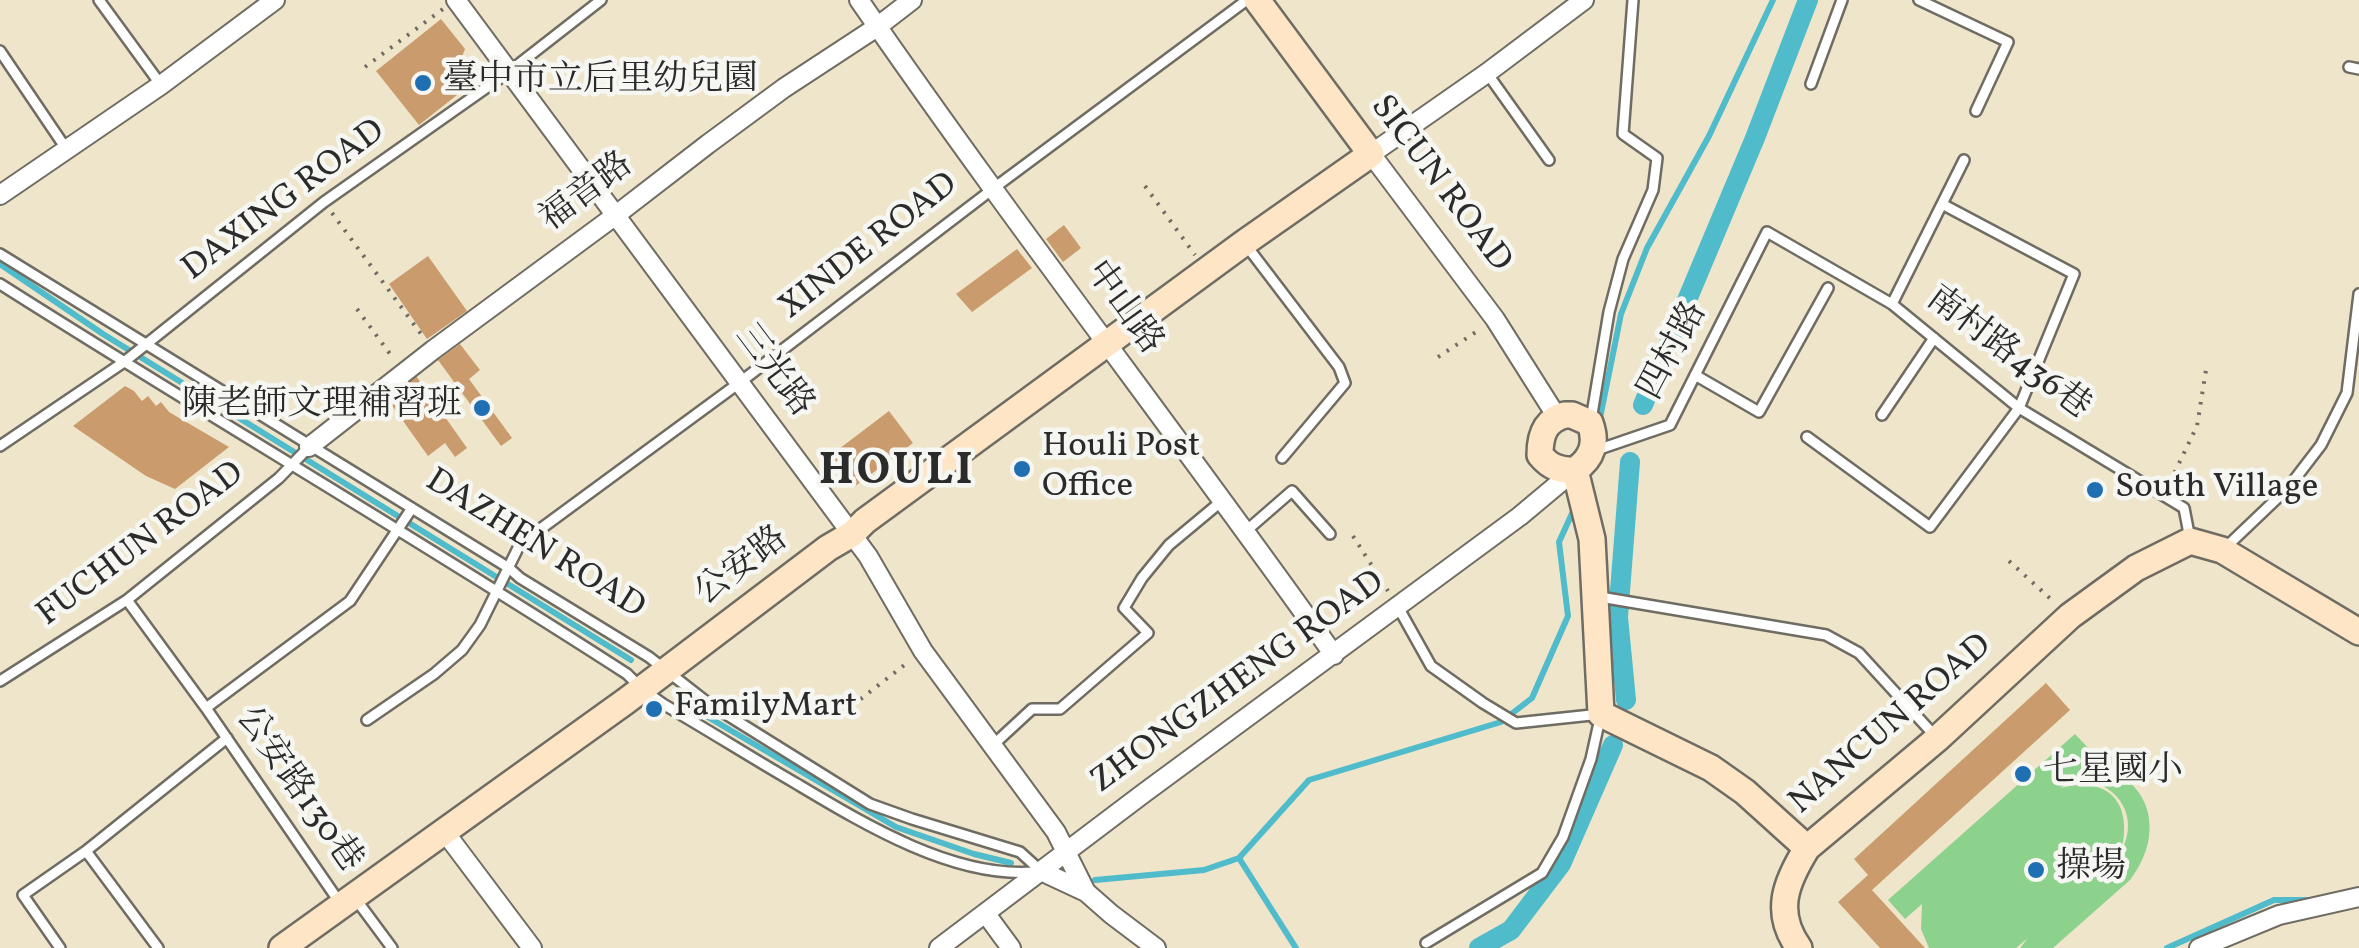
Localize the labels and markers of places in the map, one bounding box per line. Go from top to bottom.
place label: 臺中市立后里幼兒園 [443,62,758,104]
marker: 臺中市立后里幼兒園 [412,72,434,94]
place label: 陳老師文理補習班 [182,387,462,429]
marker: 陳老師文理補習班 [471,397,493,419]
place label: Houli Post Office [1042,428,1200,510]
marker: Houli Post Office [1011,458,1033,480]
place label: South Village [2115,469,2318,511]
marker: South Village [2084,479,2106,501]
place label: FamilyMart [674,688,857,730]
marker: FamilyMart [643,698,665,720]
place label: 七星國小 [2043,753,2183,795]
marker: 七星國小 [2012,763,2034,785]
place label: 操場 [2056,849,2126,891]
marker: 操場 [2025,859,2047,881]

